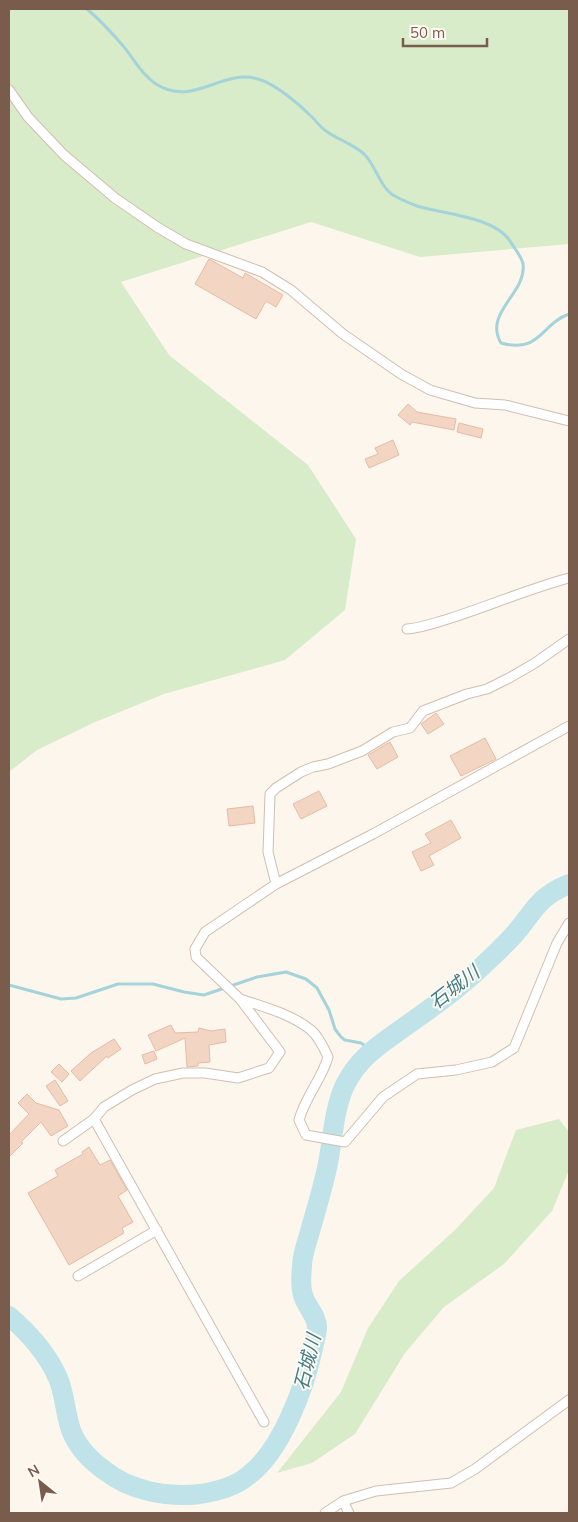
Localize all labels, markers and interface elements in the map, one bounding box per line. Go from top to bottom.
scale bar [403,15,487,47]
text: 50 m [410,23,445,42]
water label: 石城川 [424,959,485,1014]
water label: 石城川 [288,1330,326,1393]
north arrow [15,1457,65,1507]
text: N [24,1460,43,1481]

